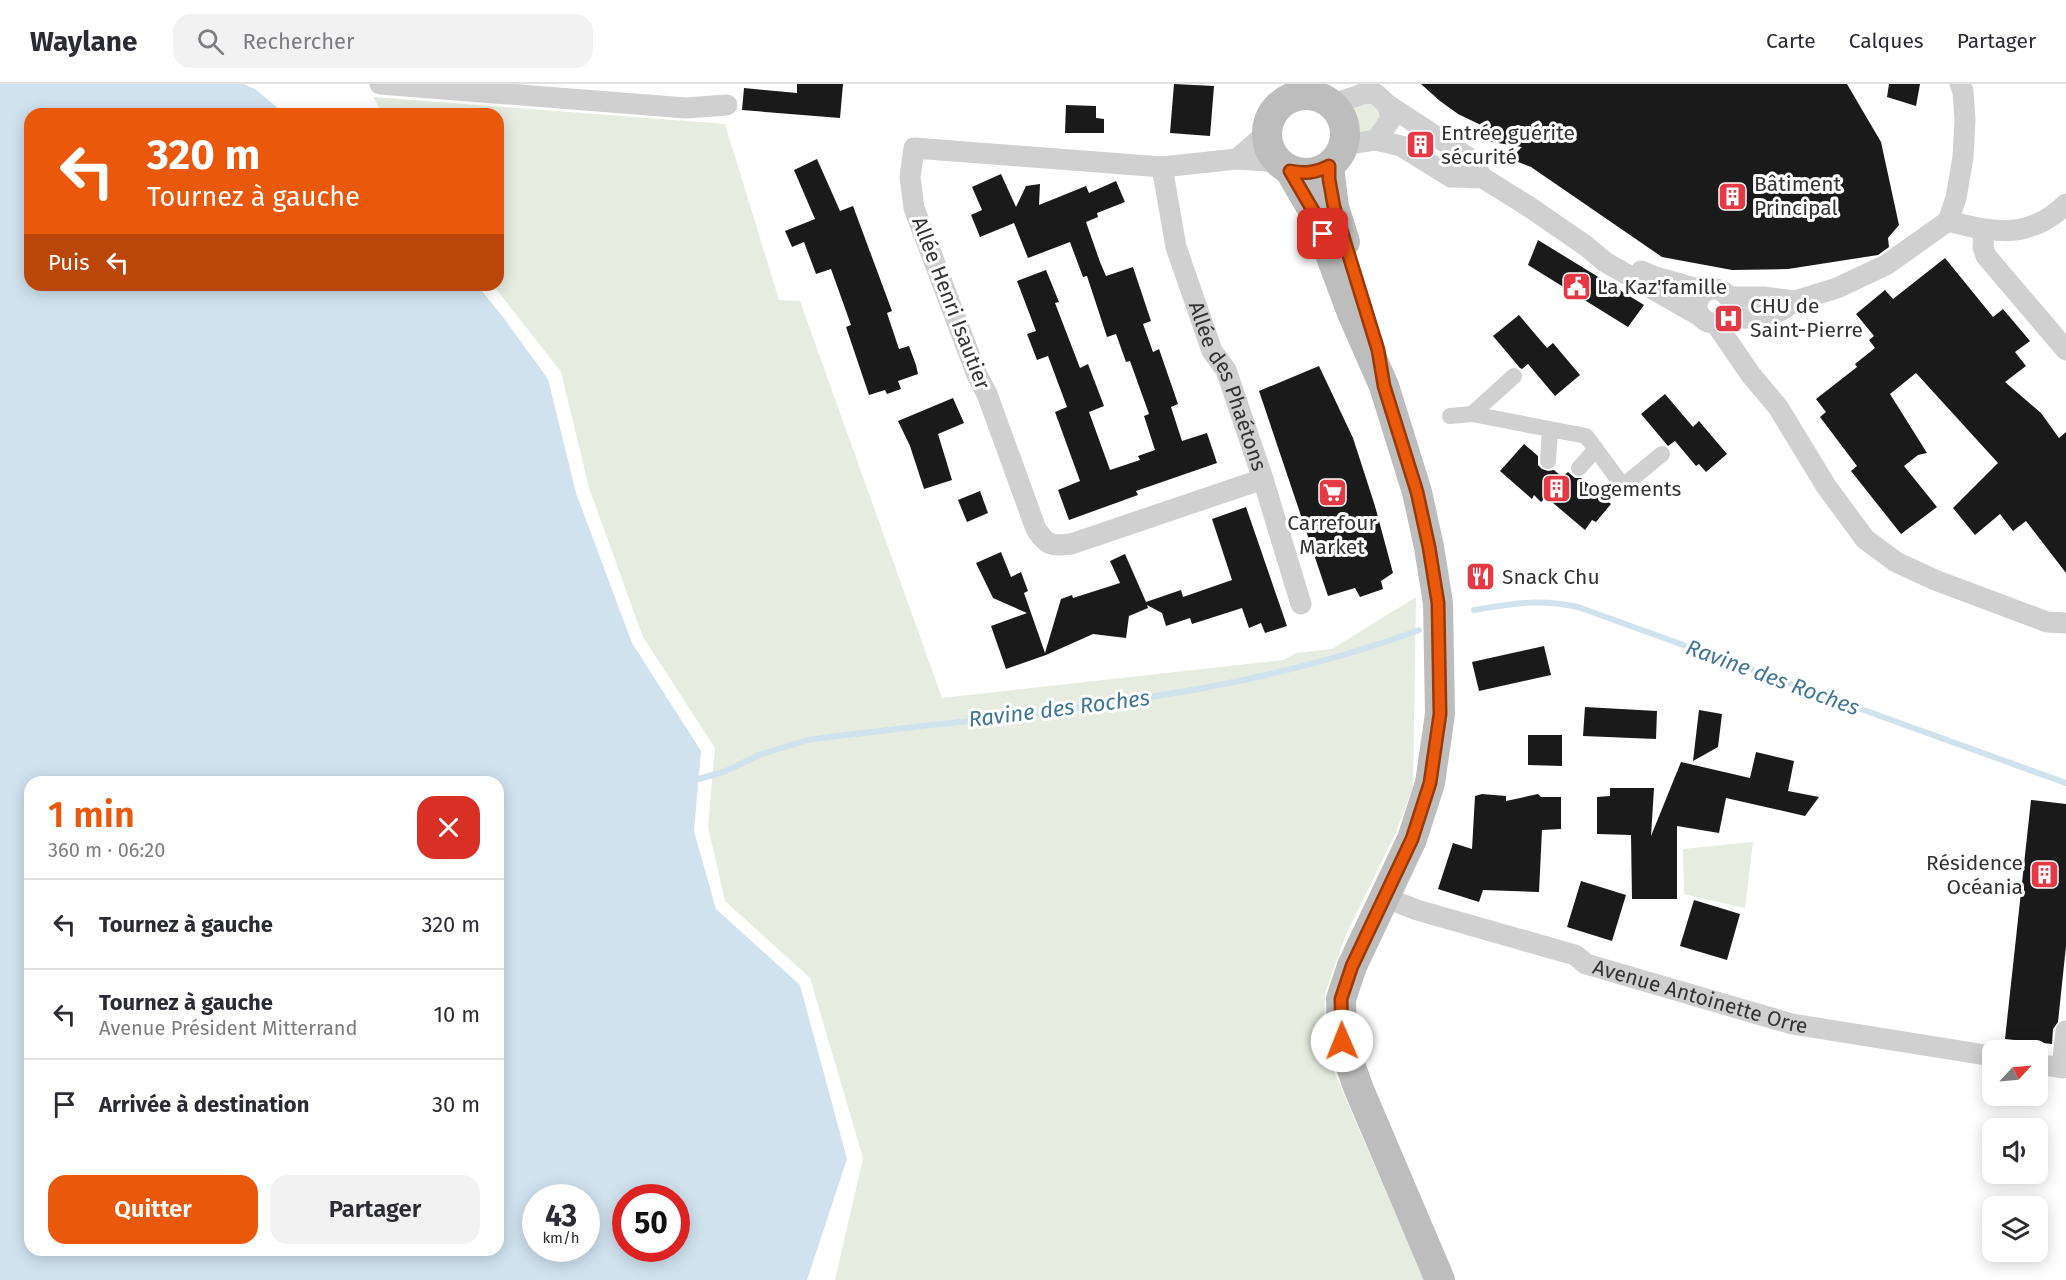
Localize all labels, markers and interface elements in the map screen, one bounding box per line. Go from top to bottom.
search box [173,14,593,68]
text: Waylane [30,25,137,58]
icon: search [194,25,227,58]
text: Rechercher [242,28,355,55]
text: Carte [1766,28,1816,54]
text: Calques [1849,28,1924,54]
text: Partager [1957,28,2036,54]
place label: Entrée guérite sécurité [1441,120,1575,170]
building icon: Entrée guérite sécurité [1404,129,1436,161]
text: 320 m [147,130,260,180]
icon: left [48,132,126,210]
place label: Bâtiment Principal [1754,171,1841,221]
building icon: Bâtiment Principal [1717,180,1749,212]
text: Tournez à gauche [147,181,360,213]
pin [1297,208,1348,259]
street label: Allée Henri Isautier [906,213,996,393]
icon: arrive [1306,217,1339,250]
icon: left [101,246,134,279]
text: Puis [48,249,89,276]
public building icon: La Kaz'famille [1560,271,1592,303]
place label: La Kaz'famille [1597,274,1727,300]
place label: CHU de Saint-Pierre [1750,293,1863,343]
street label: Allée des Phaétons [1183,298,1272,474]
hospital icon: CHU de Saint-Pierre [1713,302,1745,334]
building icon: Logements [1541,473,1573,505]
supermarket icon: Carrefour Market [1316,476,1348,508]
place label: Logements [1578,476,1682,502]
place label: Carrefour Market [1287,510,1377,560]
restaurant icon: Snack Chu [1465,561,1497,593]
place label: Snack Chu [1502,564,1600,590]
water label: Ravine des Roches [1683,634,1863,721]
water label: Ravine des Roches [967,684,1151,733]
text: 1 min [48,793,135,837]
button: close [417,796,480,859]
text: 360 m · 06:20 [48,838,165,862]
place label: Résidence Océania [1926,850,2023,900]
building icon: Résidence Océania [2028,859,2060,891]
icon: left [48,908,81,941]
text: Tournez à gauche [99,911,273,938]
text: 320 m [421,911,480,938]
street label: Avenue Antoinette Orre [1590,954,1810,1039]
text: Tournez à gauche [99,989,273,1016]
icon: left [48,998,81,1031]
text: 10 m [434,1001,480,1028]
position arrow [1310,1009,1374,1073]
text: Avenue Président Mitterrand [99,1016,358,1040]
north arrow [1982,1040,2048,1106]
map controls [1982,1040,2048,1262]
icon: arrive [48,1088,81,1121]
text: Arrivée à destination [99,1091,309,1118]
text: 30 m [432,1091,480,1118]
button: sound [1982,1118,2048,1184]
button: Quitter [48,1175,258,1244]
button: Partager [270,1175,480,1244]
speed limit sign: 50 [612,1184,690,1262]
button: layers [1982,1196,2048,1262]
text: 43 [545,1198,577,1234]
text: km/h [542,1229,580,1247]

